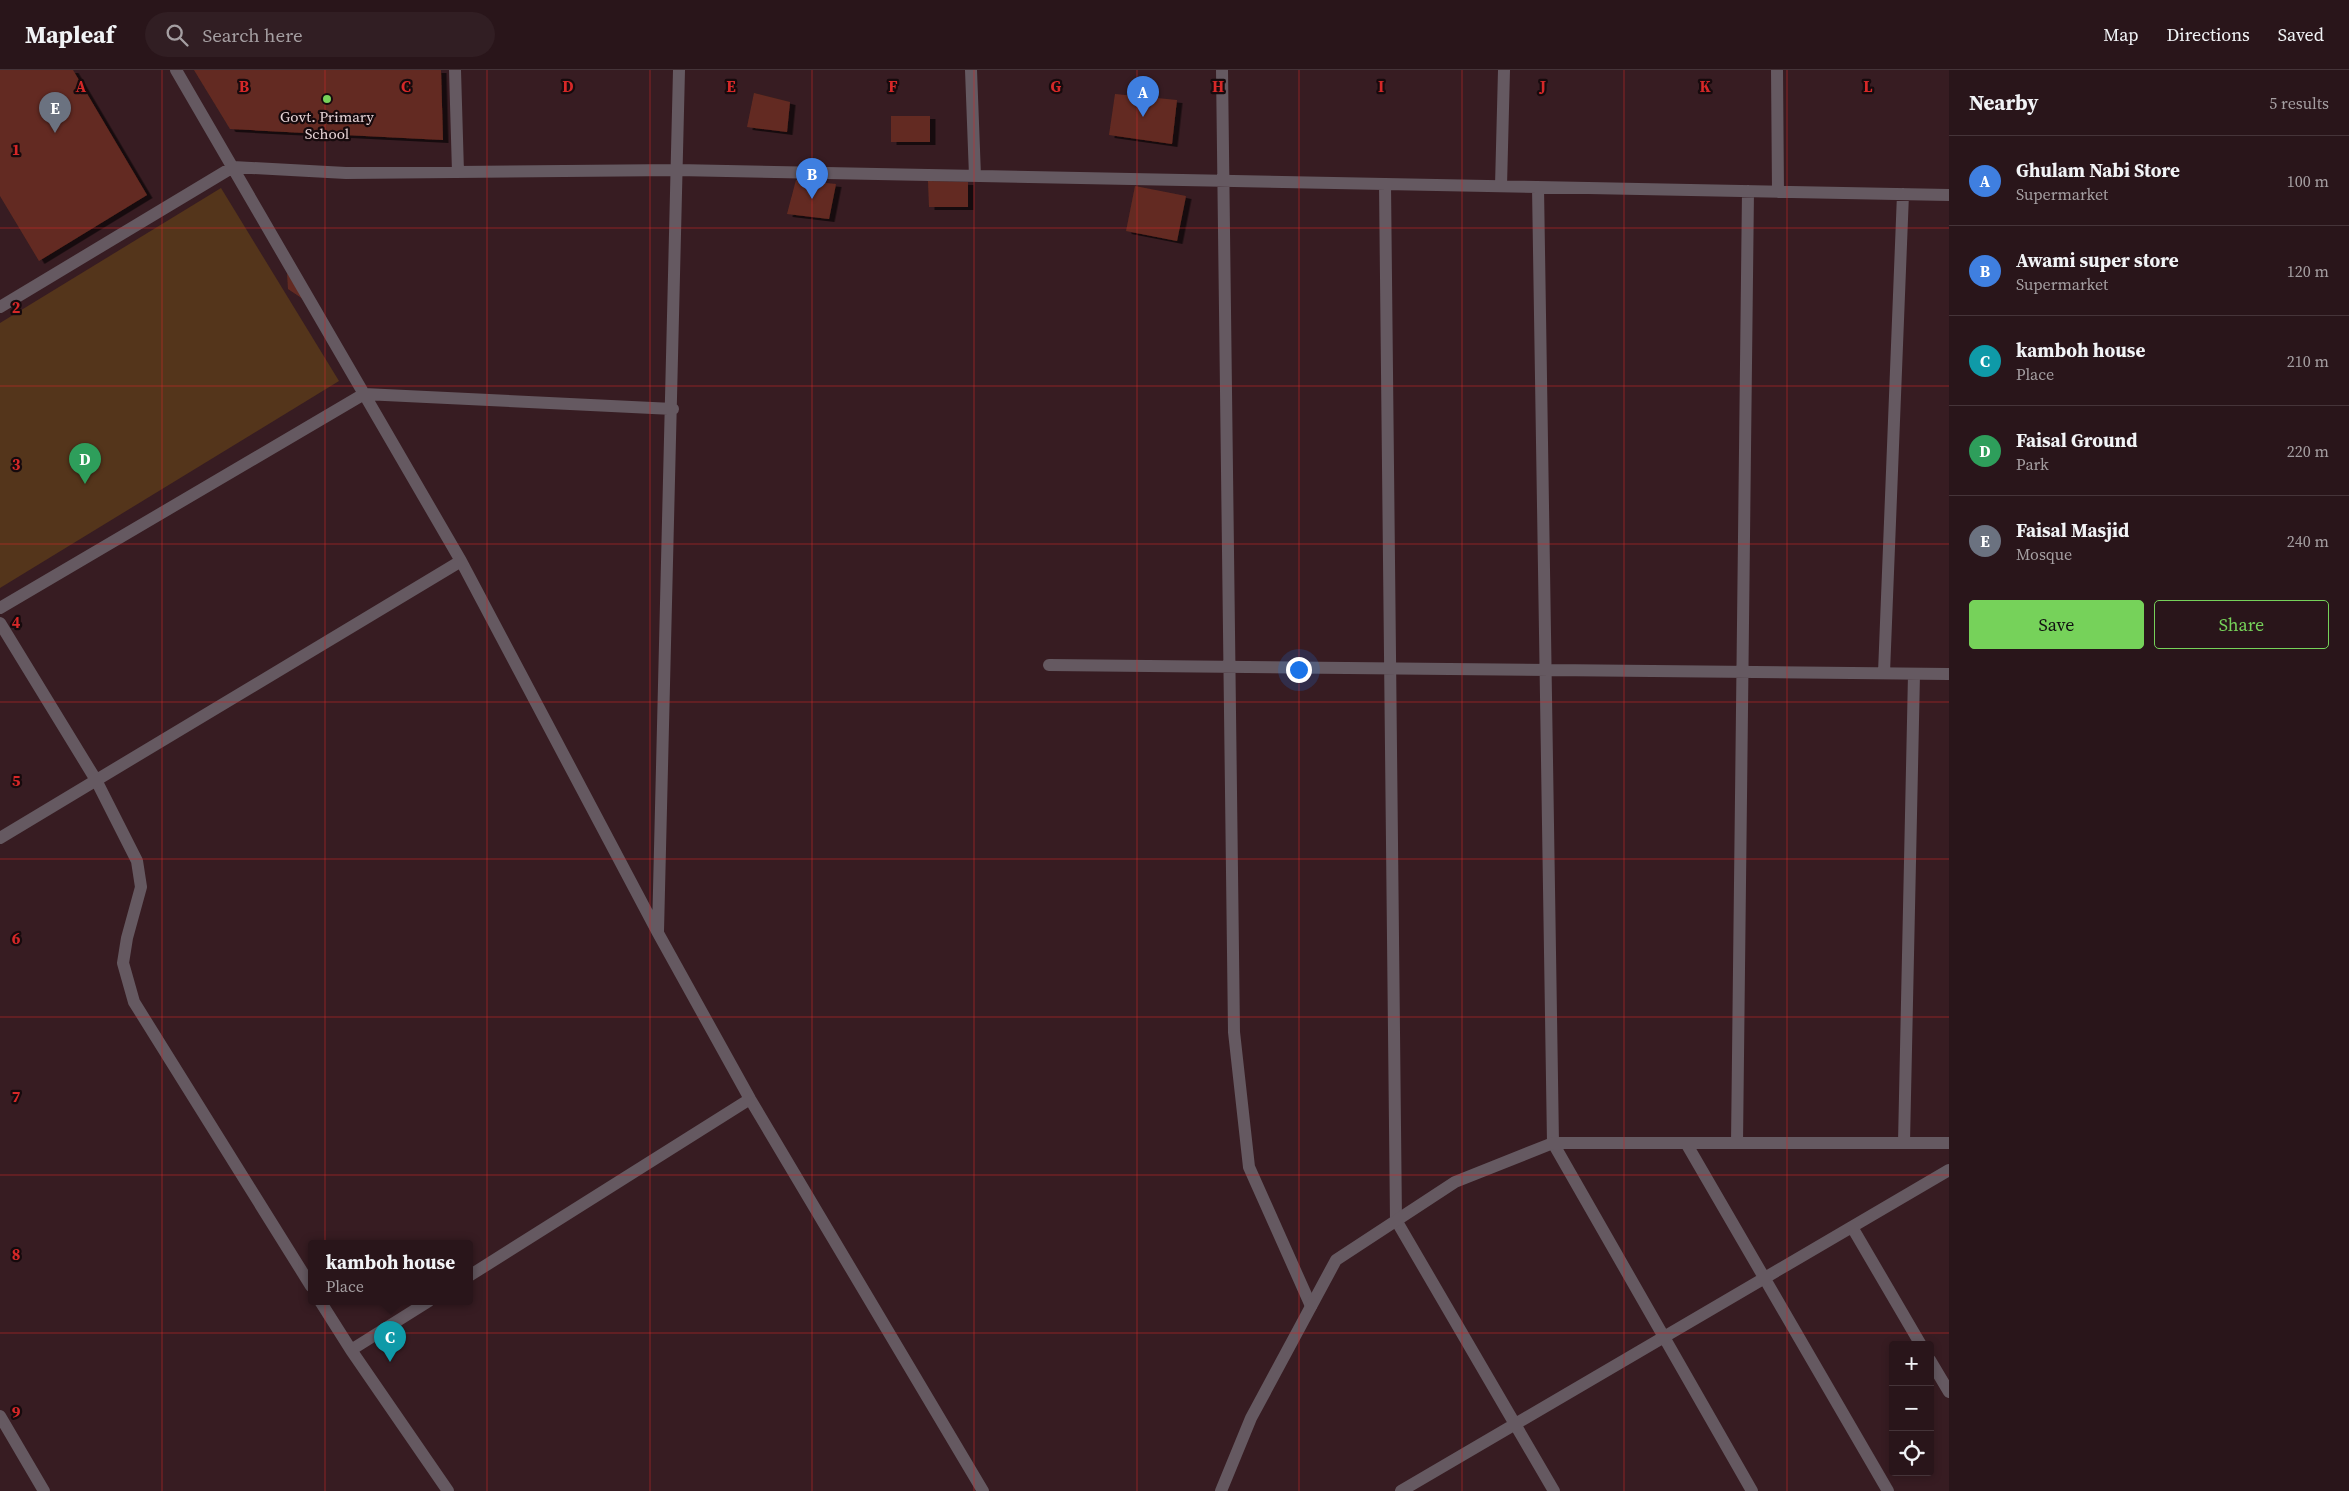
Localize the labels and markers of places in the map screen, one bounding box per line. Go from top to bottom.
pin: A [1127,76,1159,117]
pin: E [39,92,71,133]
marker: Govt. Primary School [321,93,333,105]
place label: Govt. Primary School [280,106,374,144]
pin: B [796,158,828,199]
pin: D [69,443,101,484]
pin: C [374,1321,406,1362]

